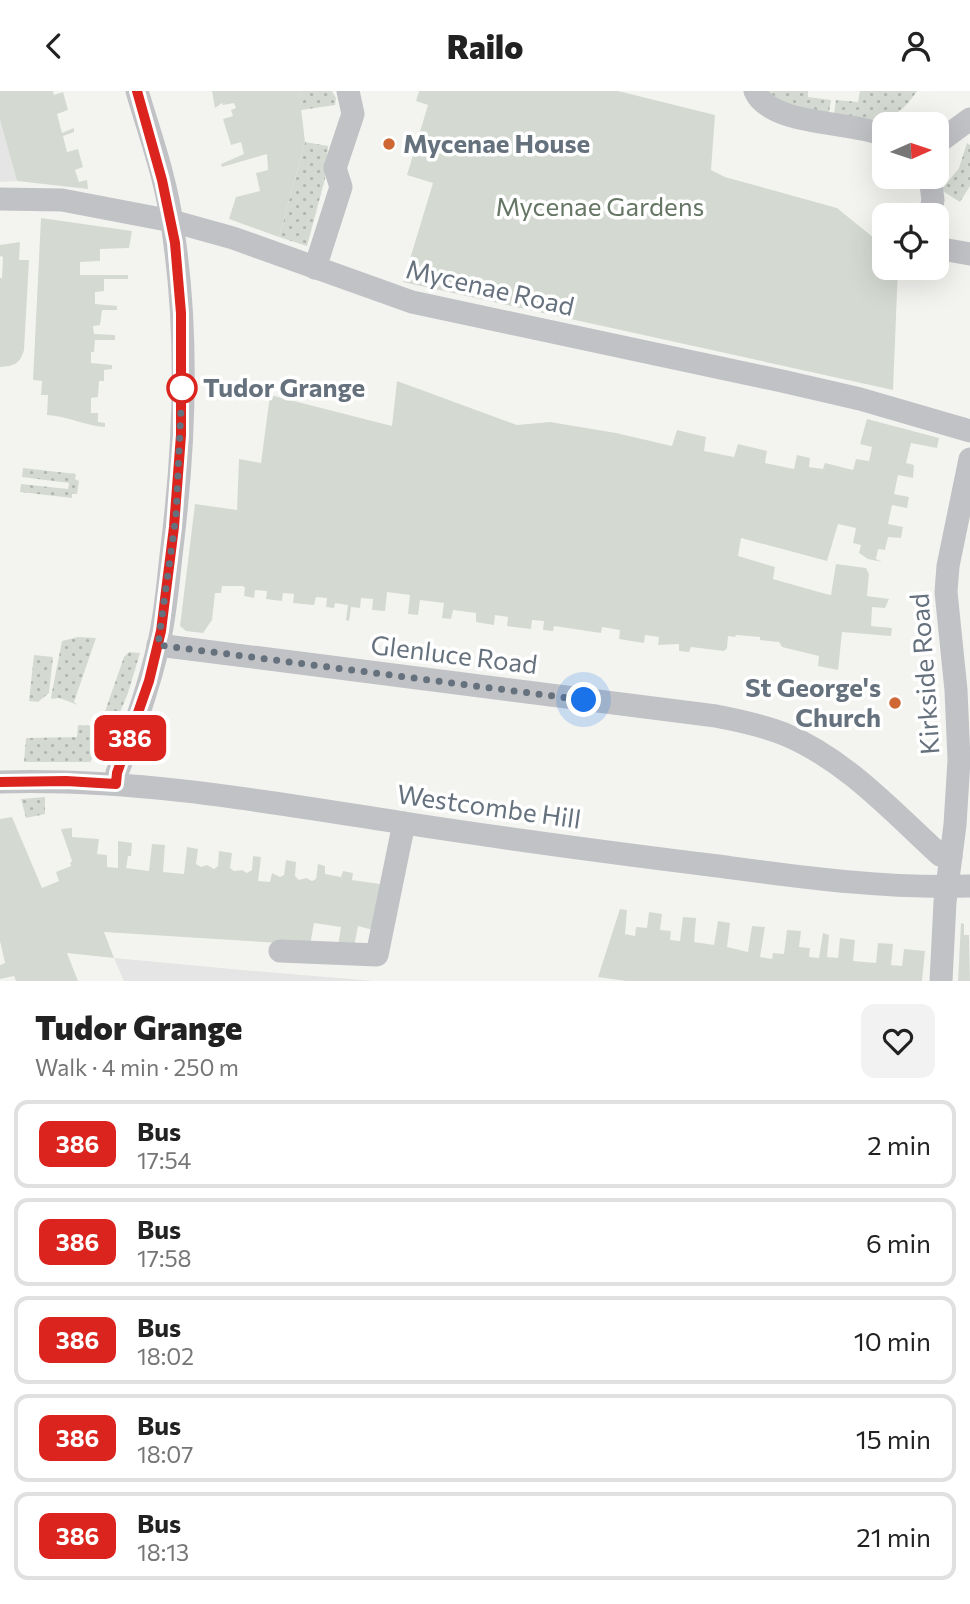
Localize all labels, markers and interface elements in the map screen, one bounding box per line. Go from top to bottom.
text: Railo [447,26,523,66]
icon: back [35,27,73,65]
icon: person [897,27,935,65]
north arrow [872,112,948,189]
map controls [872,112,949,280]
place label: Mycenae House [403,127,590,158]
marker: Mycenae House [381,136,397,152]
park label: Mycenae Gardens [496,190,704,221]
button: locate [872,203,949,280]
street label: Mycenae Road [403,252,577,321]
place label: Tudor Grange [203,371,365,402]
marker: Tudor Grange [167,373,197,403]
street label: Kirkside Road [902,592,945,756]
street label: Glenluce Road [369,628,539,679]
place label: St George's Church [745,671,881,732]
your location [566,682,601,717]
marker: St George's Church [887,695,903,711]
line badge: 386 [90,715,170,761]
text: 386 [108,723,152,752]
street label: Westcombe Hill [395,777,583,834]
button: heart [861,1004,935,1078]
text: Tudor Grange [35,1006,242,1047]
text: Walk · 4 min · 250 m [35,1053,239,1081]
text: Bus [137,1115,181,1146]
text: 386 [56,1129,99,1158]
text: 2 min [867,1129,931,1160]
text: 17:54 [137,1146,191,1174]
text: Bus [137,1213,181,1244]
text: 386 [56,1227,99,1256]
text: 6 min [866,1227,931,1258]
text: 17:58 [137,1244,192,1272]
text: Bus [137,1311,181,1342]
text: 386 [56,1325,99,1354]
text: 10 min [854,1325,931,1356]
text: 18:02 [137,1342,194,1370]
text: Bus [137,1409,181,1440]
text: 386 [56,1423,99,1452]
text: 15 min [856,1423,931,1454]
text: 18:07 [137,1440,193,1468]
text: Bus [137,1507,181,1538]
text: 386 [56,1521,99,1550]
text: 21 min [856,1521,931,1552]
text: 18:13 [137,1538,189,1566]

